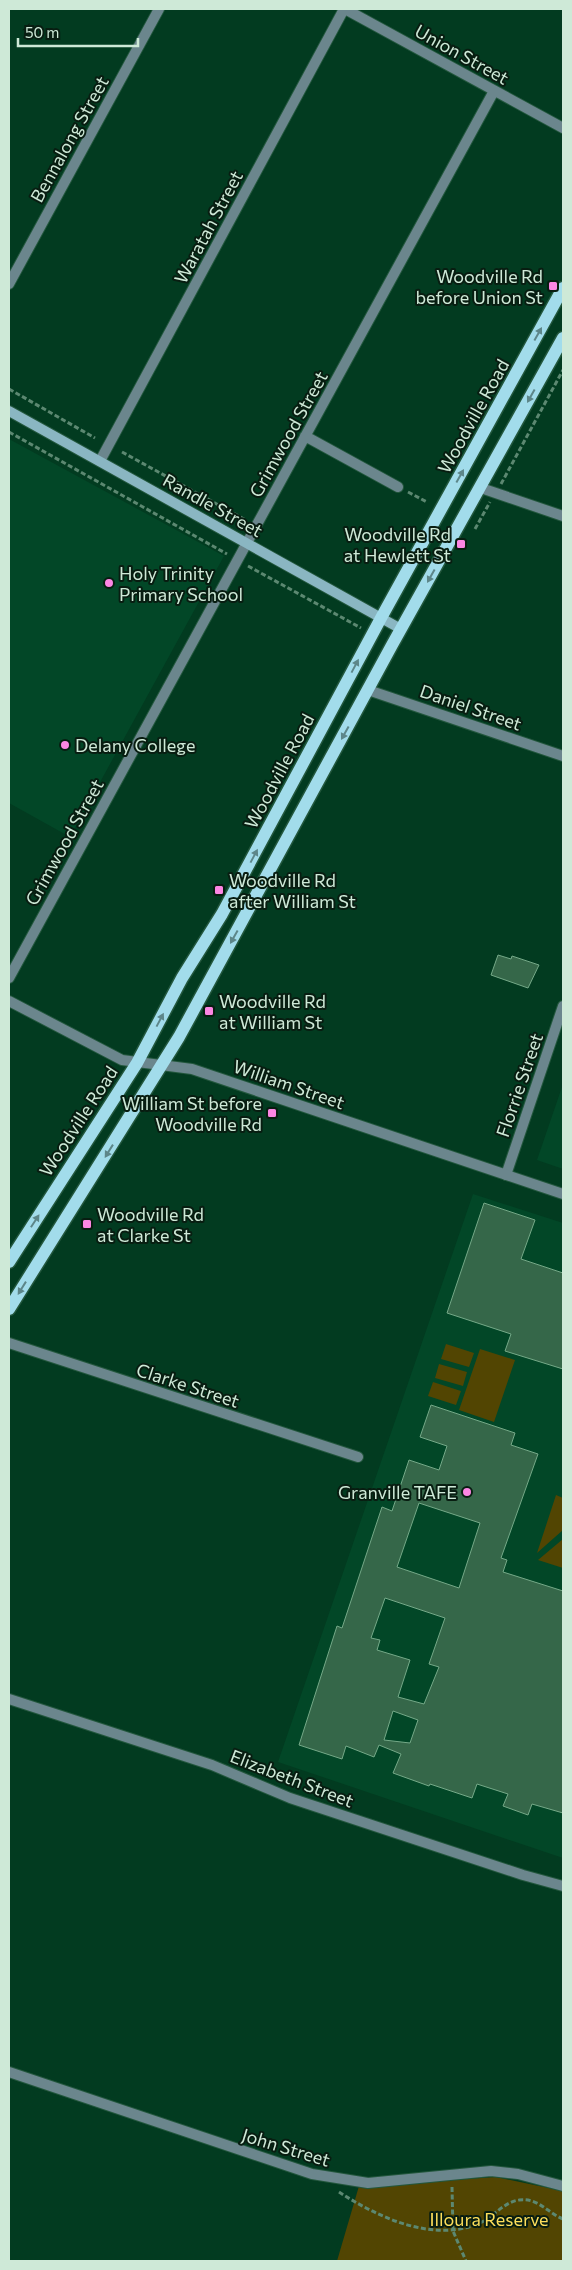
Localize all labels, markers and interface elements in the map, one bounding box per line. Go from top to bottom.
scale bar [18,15,138,47]
street label: Union Street [411,19,513,89]
text: 50 m [25,23,59,41]
street label: Bennalong Street [25,72,113,206]
street label: Waratah Street [169,167,247,287]
place label: Woodville Rd before Union St [415,265,543,308]
marker: Woodville Rd before Union St [547,280,559,292]
one-way arrow [534,326,542,341]
street label: Woodville Road [433,355,513,477]
street label: Grimwood Street [244,367,332,501]
one-way arrow [527,389,536,402]
street label: Randle Street [159,469,267,541]
one-way arrow [456,470,465,483]
place label: Woodville Rd at Hewlett St [344,523,451,566]
marker: Woodville Rd at Hewlett St [455,538,467,550]
place label: Holy Trinity Primary School [119,562,243,605]
one-way arrow [427,569,436,582]
marker: Holy Trinity Primary School [103,577,115,589]
one-way arrow [351,660,360,673]
street label: Daniel Street [417,679,525,735]
street label: Woodville Road [239,710,319,832]
one-way arrow [341,725,349,740]
place label: Delany College [75,734,195,756]
marker: Delany College [59,739,71,751]
street label: Grimwood Street [20,775,108,909]
one-way arrow [250,849,258,863]
place label: Woodville Rd after William St [229,869,356,912]
marker: Woodville Rd after William St [213,884,225,896]
one-way arrow [230,929,238,944]
place label: Woodville Rd at William St [219,990,326,1033]
marker: Woodville Rd at William St [203,1005,215,1017]
one-way arrow [156,1013,164,1027]
street label: Florrie Street [491,1030,547,1140]
street label: William Street [230,1055,348,1113]
street label: Woodville Road [34,1062,122,1180]
place label: William St before Woodville Rd [122,1092,262,1135]
marker: William St before Woodville Rd [266,1107,278,1119]
one-way arrow [104,1144,113,1157]
place label: Woodville Rd at Clarke St [97,1203,204,1246]
one-way arrow [30,1214,40,1227]
marker: Woodville Rd at Clarke St [81,1218,93,1230]
one-way arrow [17,1282,27,1295]
street label: Clarke Street [134,1358,242,1412]
place label: Granville TAFE [338,1481,457,1503]
marker: Granville TAFE [461,1486,473,1498]
street label: Elizabeth Street [227,1744,357,1812]
street label: John Street [239,2123,333,2171]
park label: Illoura Reserve [429,2208,549,2230]

